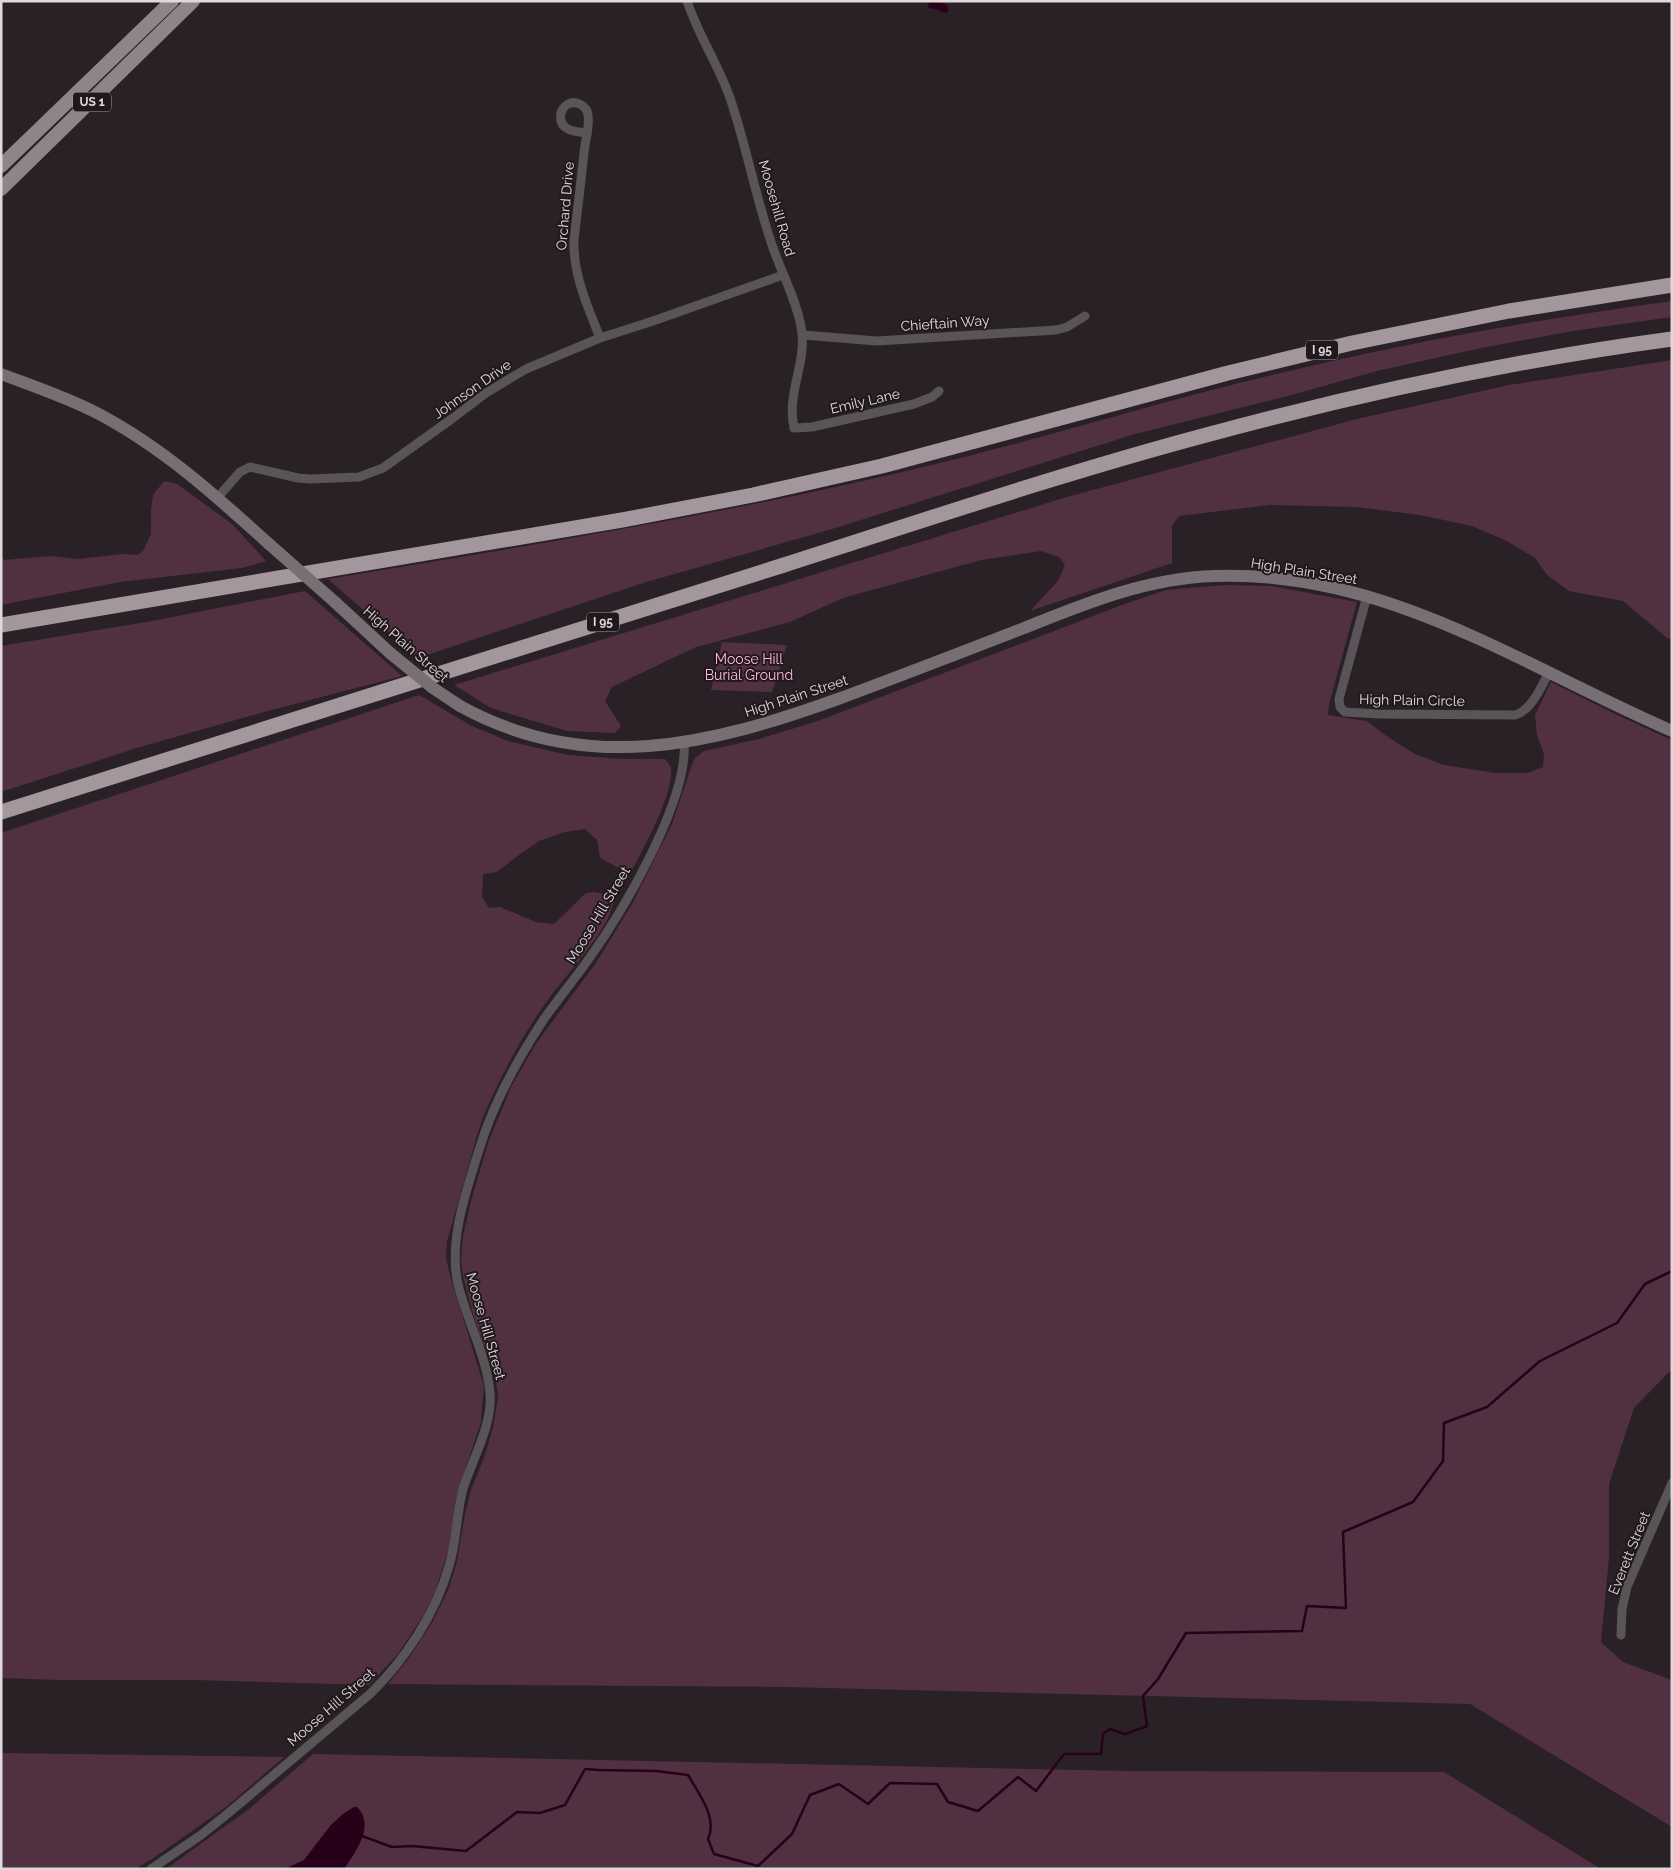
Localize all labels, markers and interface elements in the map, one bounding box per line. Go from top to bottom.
road number: US 1 [73,92,111,111]
street label: Moosehill Road [756,158,798,258]
street label: Orchard Drive [553,161,577,251]
street label: Chieftain Way [900,312,990,334]
road number: I 95 [1306,340,1338,360]
street label: Johnson Drive [430,356,514,422]
street label: Emily Lane [829,385,901,417]
street label: High Plain Street [1250,555,1359,587]
street label: High Plain Street [360,603,452,686]
road number: I 95 [587,612,619,632]
park label: Moose Hill Burial Ground [705,651,793,683]
street label: High Plain Street [742,672,850,720]
street label: High Plain Circle [1359,691,1465,709]
street label: Moose Hill Street [563,863,633,966]
street label: Moose Hill Street [463,1271,509,1382]
street label: Everett Street [1605,1509,1653,1597]
street label: Moose Hill Street [284,1665,378,1749]

